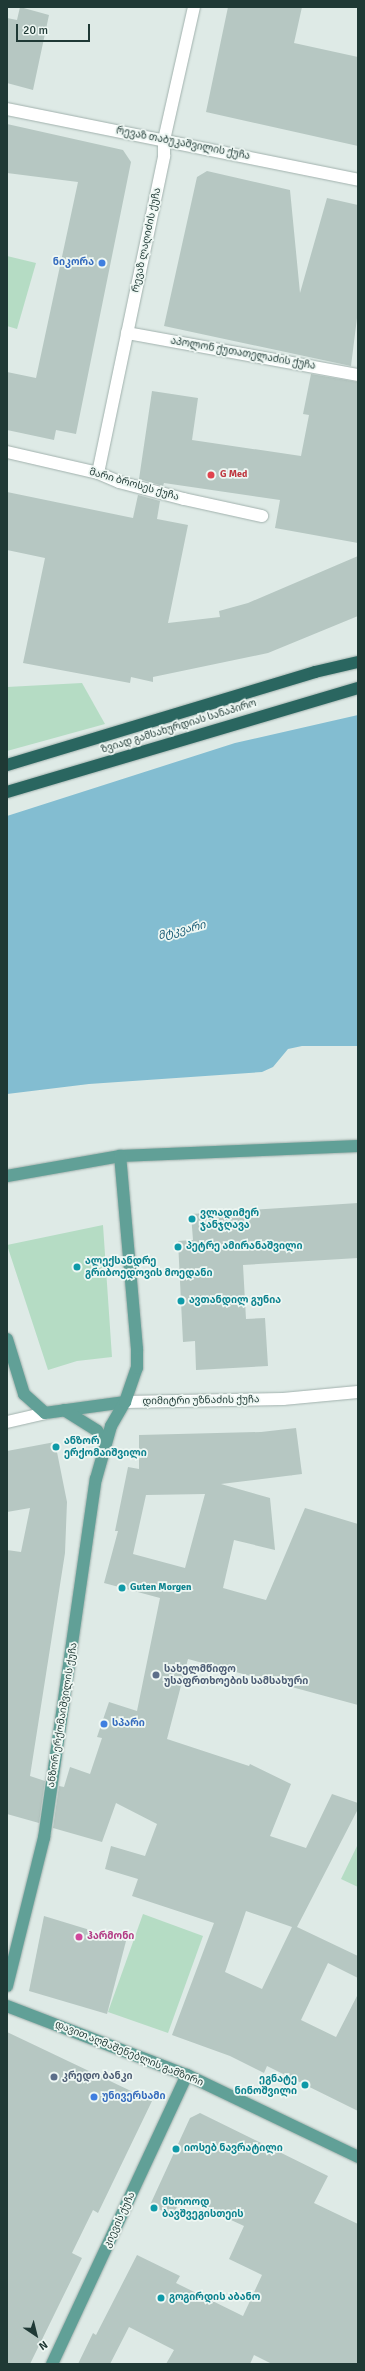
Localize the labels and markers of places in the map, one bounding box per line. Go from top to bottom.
place label: ნიკორა [53,257,94,269]
marker: ნიკორა [97,258,107,268]
marker: G Med [205,469,217,481]
place label: G Med [220,469,247,481]
place label: ვლადიმერ ჯანჯღავა [200,1207,259,1230]
marker: ვლადიმერ ჯანჯღავა [187,1214,197,1224]
place label: პეტრე ამირანაშვილი [186,1241,302,1253]
marker: პეტრე ამირანაშვილი [173,1242,183,1252]
place label: ალექსანდრე გრიბოედოვის მოედანი [85,1255,212,1278]
marker: ალექსანდრე გრიბოედოვის მოედანი [72,1262,82,1272]
place label: ავთანდილ გუნია [189,1295,281,1307]
marker: ავთანდილ გუნია [176,1296,186,1306]
place label: ანზორ ერქომაიშვილი [64,1435,147,1458]
marker: ანზორ ერქომაიშვილი [51,1442,61,1452]
place label: Guten Morgen [130,1582,192,1594]
marker: Guten Morgen [117,1583,127,1593]
place label: სახელმწიფო უსაფრთხოების სამსახური [164,1663,308,1686]
marker: სახელმწიფო უსაფრთხოების სამსახური [151,1670,161,1680]
place label: სპარი [112,1718,145,1730]
marker: სპარი [99,1719,109,1729]
place label: ჰარმონი [87,1931,134,1943]
marker: ჰარმონი [74,1932,84,1942]
place label: კრედო ბანკი [62,2071,133,2083]
marker: კრედო ბანკი [49,2072,59,2082]
place label: ეგნატე ნინოშვილი [234,2073,297,2096]
marker: ეგნატე ნინოშვილი [300,2080,310,2090]
place label: უნივერსამი [102,2091,166,2103]
marker: უნივერსამი [89,2092,99,2102]
place label: იოსებ ნავრატილი [184,2143,283,2155]
marker: იოსებ ნავრატილი [171,2144,181,2154]
place label: მხოოოდ ბავშვეგისთეის [162,2196,244,2220]
marker: მხოოოდ ბავშვეგისთეის [149,2203,159,2213]
place label: გოგირდის აბანო [169,2292,260,2304]
marker: გოგირდის აბანო [156,2293,166,2303]

